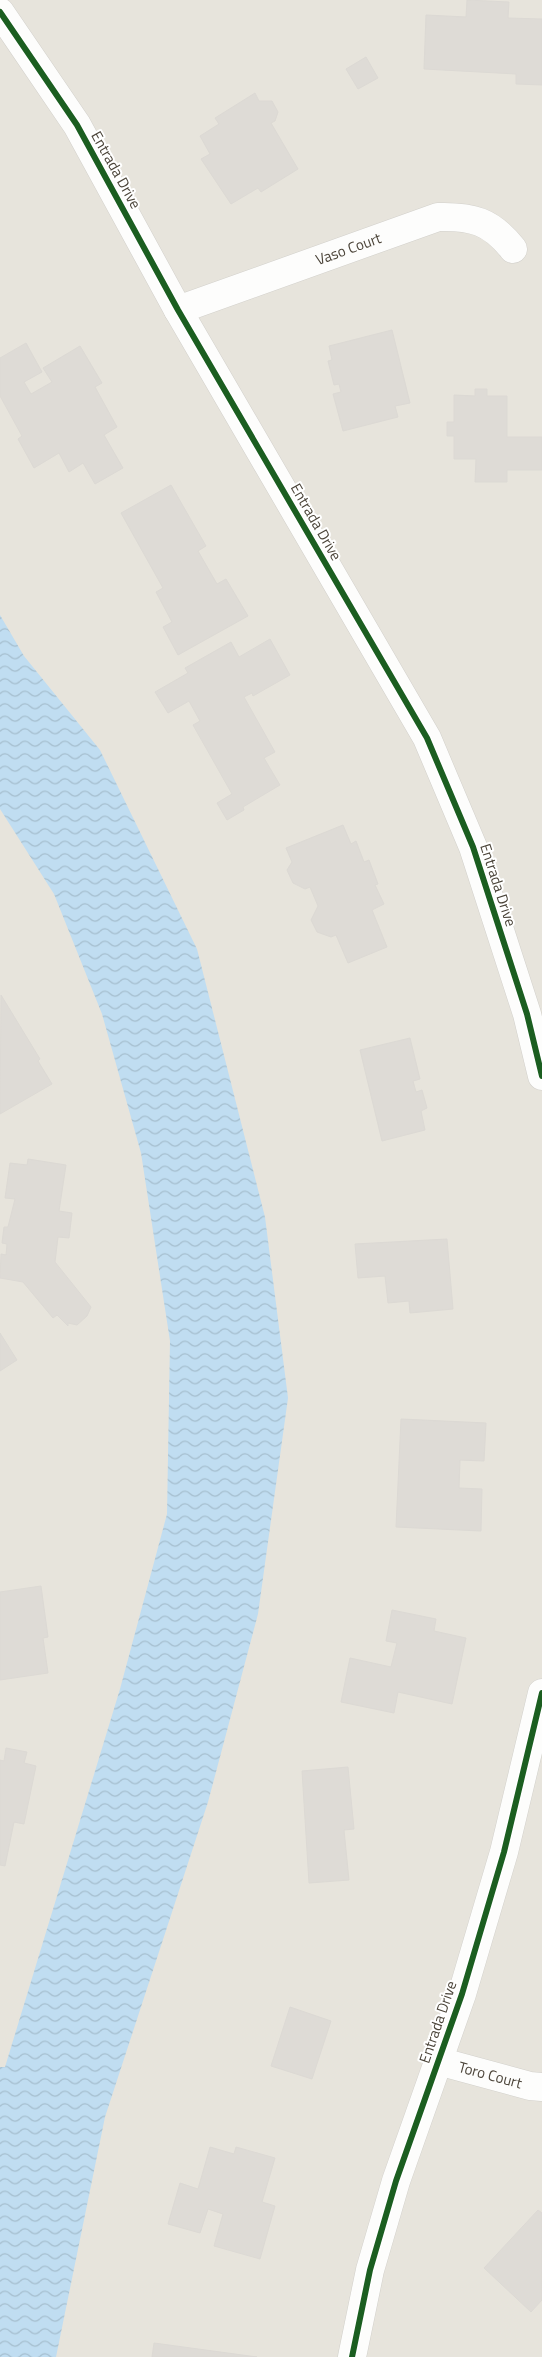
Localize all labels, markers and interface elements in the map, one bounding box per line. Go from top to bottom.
street label: Entrada Drive [86,127,147,213]
street label: Vaso Court [312,226,385,271]
street label: Entrada Drive [285,479,348,565]
street label: Entrada Drive [474,840,523,929]
street label: Entrada Drive [413,1978,462,2066]
street label: Toro Court [456,2055,525,2095]

